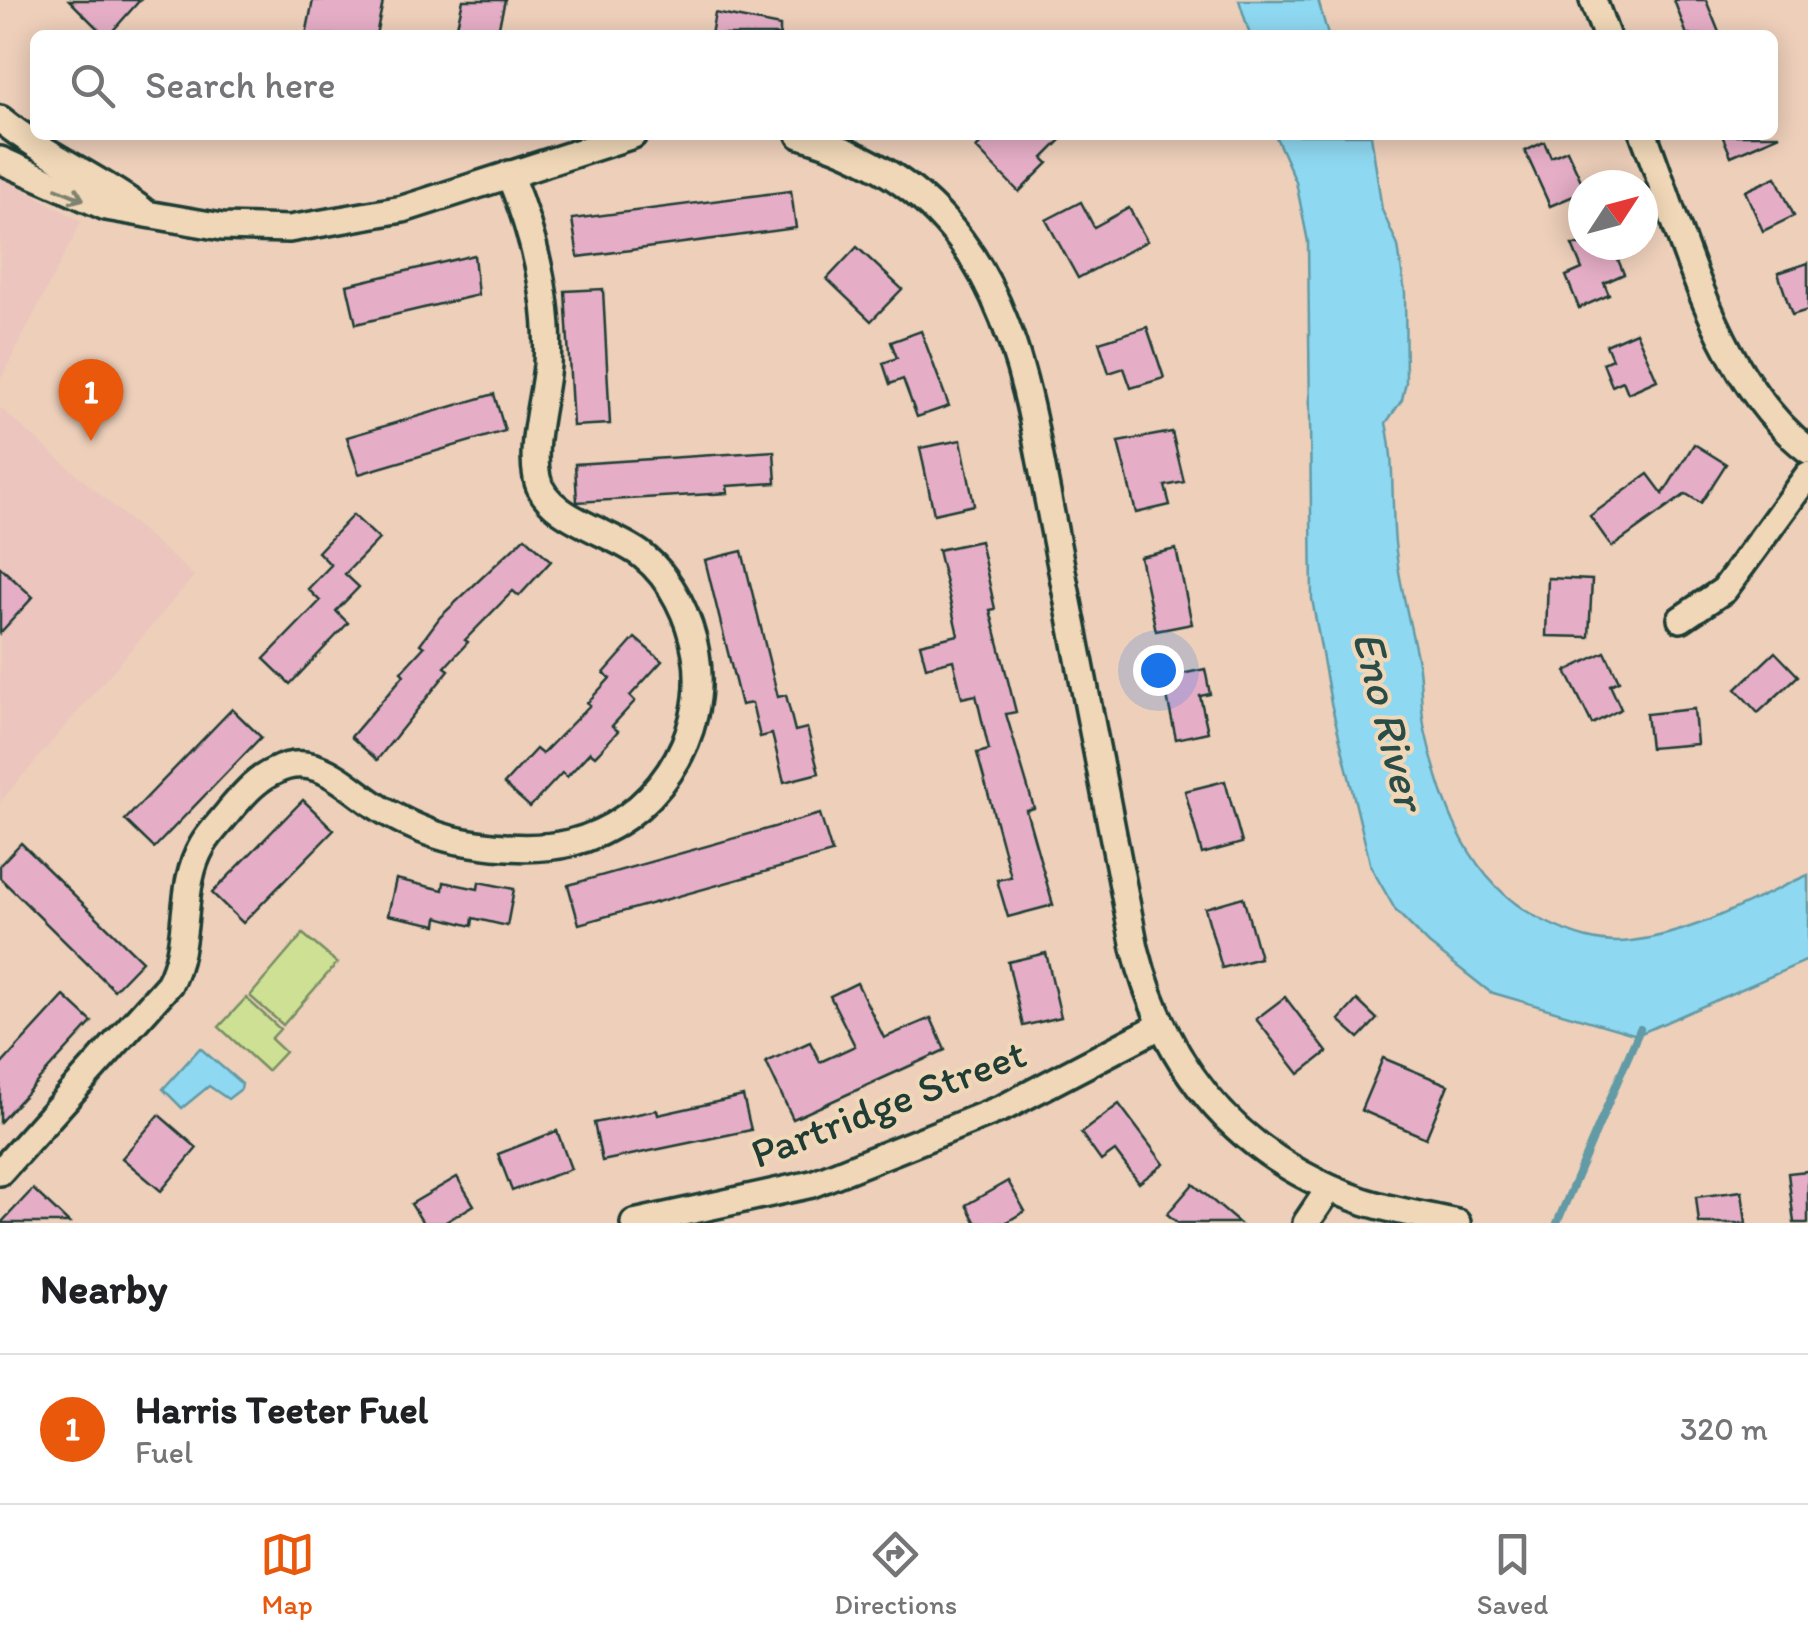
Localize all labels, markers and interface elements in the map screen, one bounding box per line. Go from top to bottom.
search box [30,30,1778,140]
icon: search [65,58,120,113]
text: Search here [145,62,336,108]
north arrow [1568,170,1658,260]
one-way arrow [54,186,85,204]
pin: 1 [58,358,124,441]
water label: Eno River [1342,625,1439,820]
your location [1133,645,1184,696]
street label: Partridge Street [743,1027,1033,1179]
text: Nearby [40,1263,167,1314]
text: Harris Teeter Fuel [135,1387,428,1433]
text: 1 [65,1410,80,1448]
text: 320 m [1680,1410,1768,1448]
text: Fuel [135,1433,193,1471]
tab: Map [260,1527,315,1621]
tab: Directions [834,1527,957,1621]
tab: Saved [1477,1527,1548,1621]

